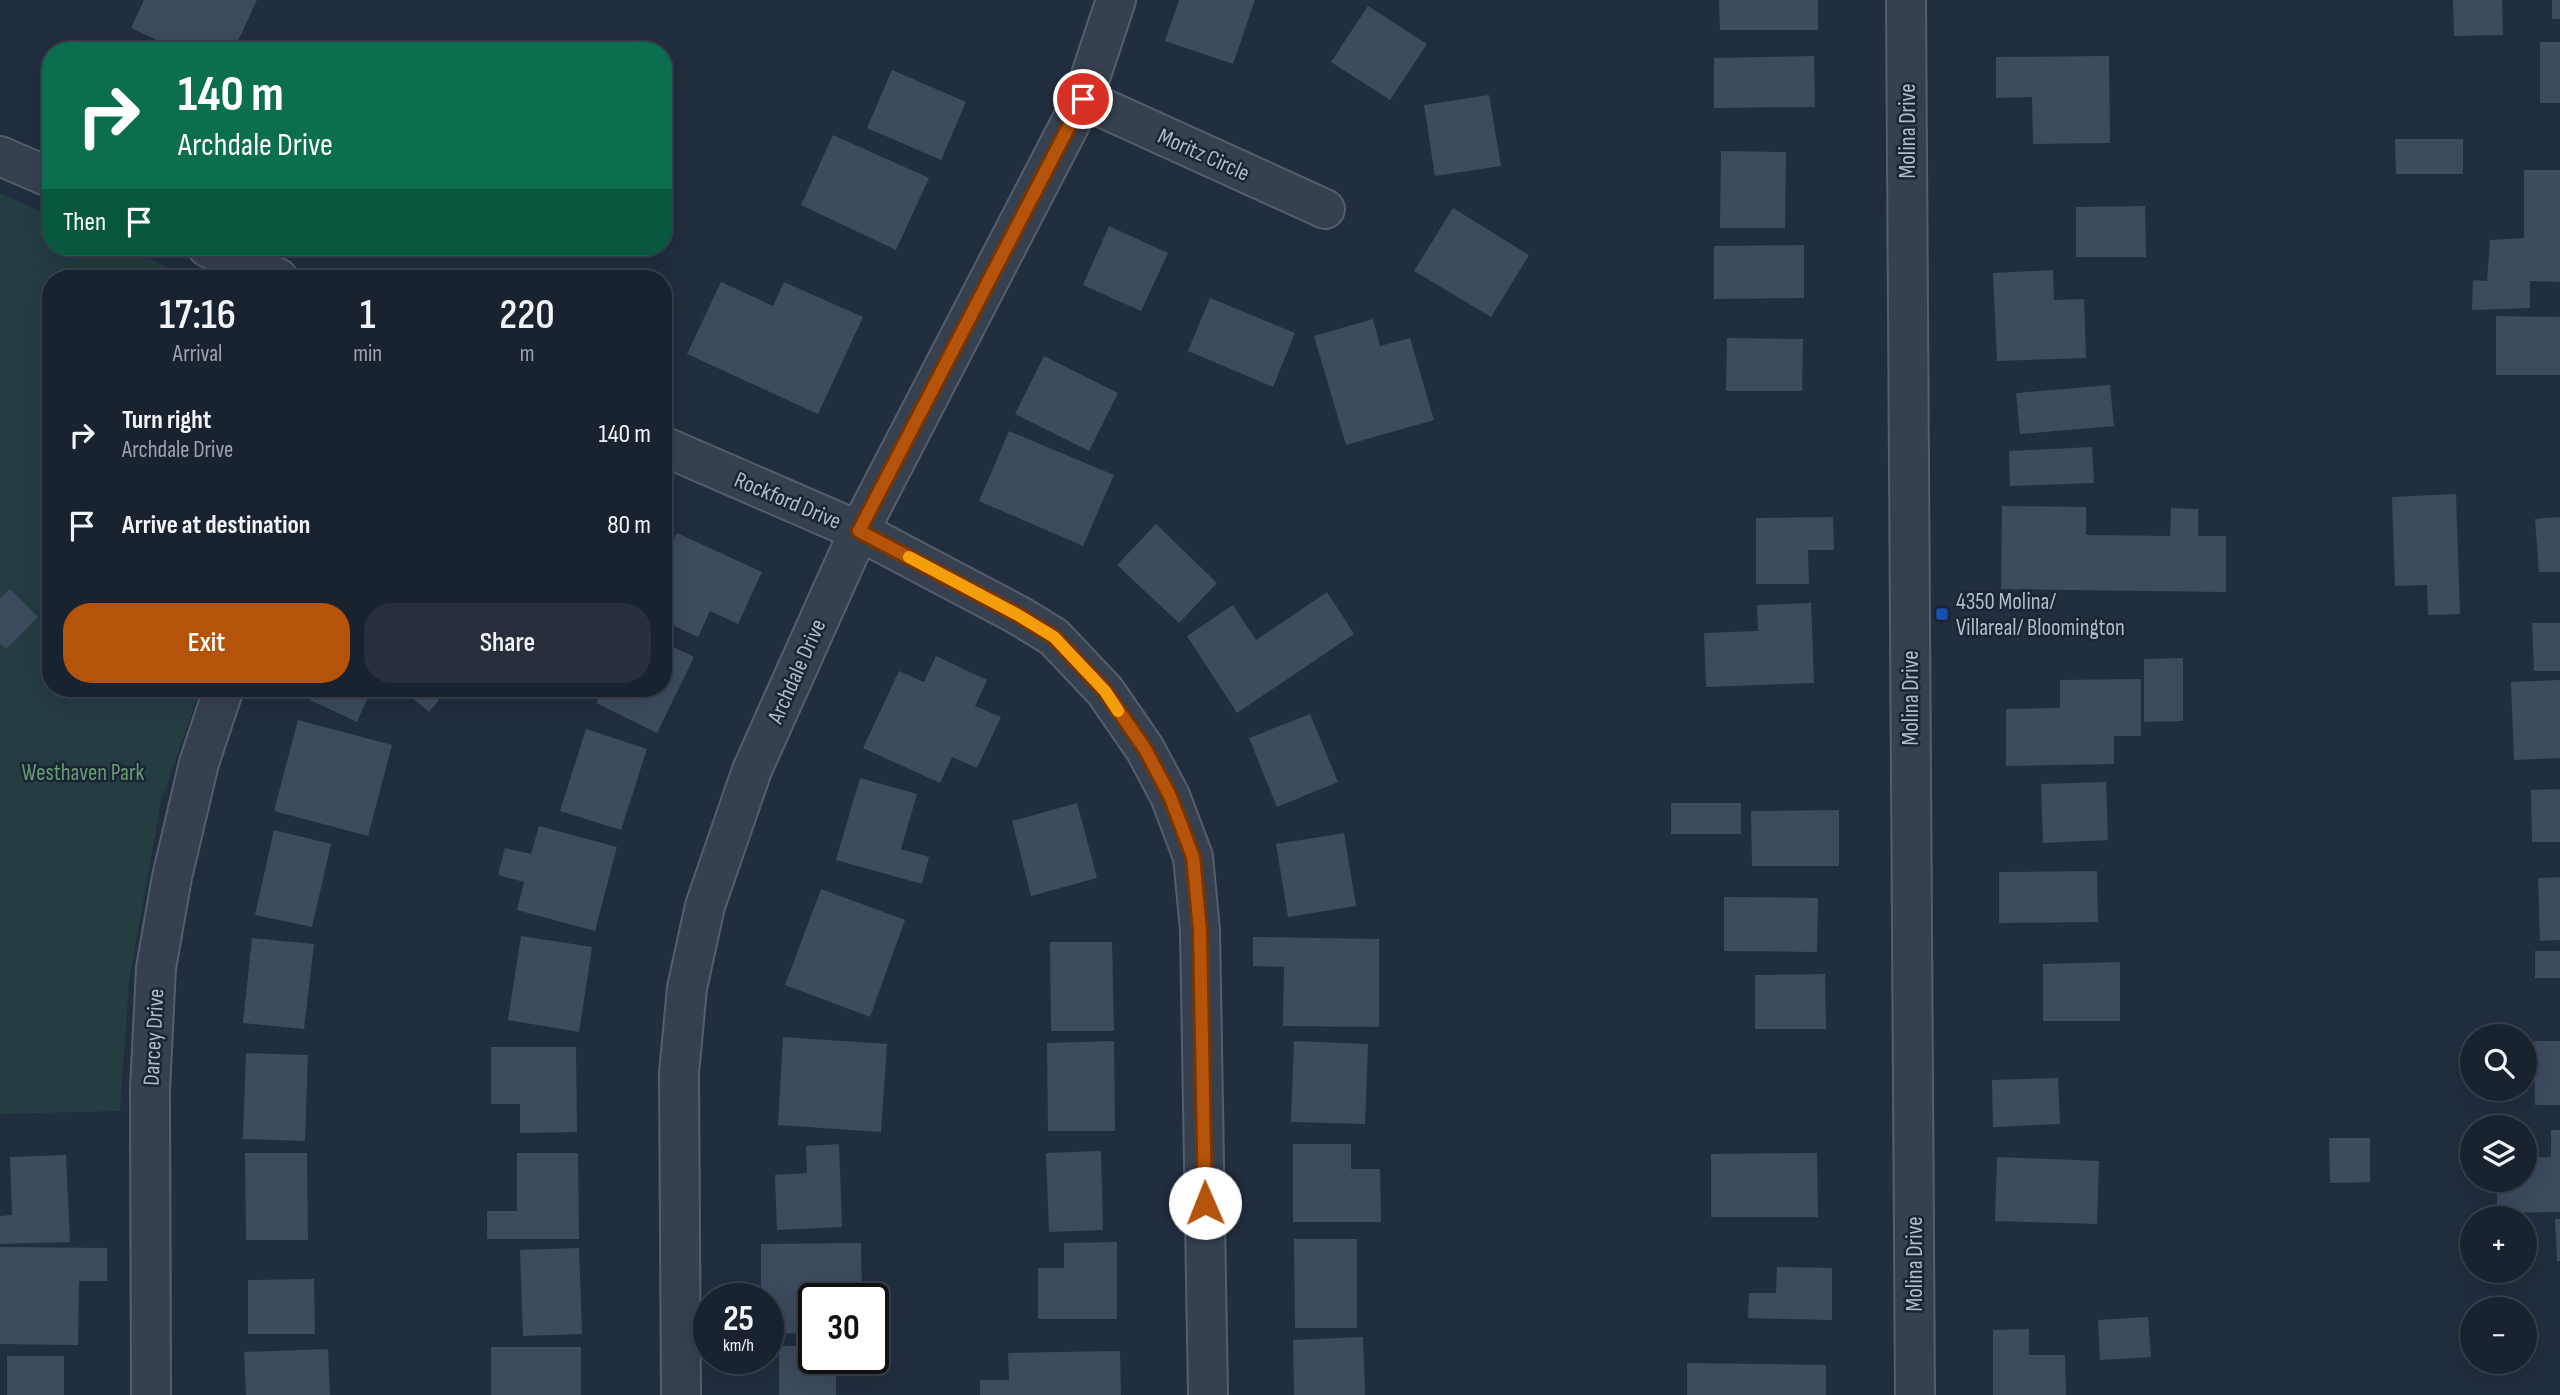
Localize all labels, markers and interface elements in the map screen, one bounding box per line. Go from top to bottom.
text: 140 m [178,66,284,125]
pin [1053,69,1113,129]
icon: right [63,70,154,161]
icon: arrive [1064,80,1102,118]
street label: Molina Drive [1894,84,1922,178]
street label: Moritz Circle [1153,122,1254,188]
text: Archdale Drive [178,126,333,165]
icon: arrive [120,203,158,241]
text: Then [63,207,106,238]
text: 17:16 [159,290,236,341]
text: 1 [360,290,375,341]
text: 220 [499,290,555,341]
text: Arrival [173,340,222,368]
text: min [353,340,382,368]
text: m [520,340,534,368]
text: Turn right [122,405,211,436]
icon: right [63,416,101,454]
text: 140 m [599,419,651,450]
text: Archdale Drive [122,436,233,464]
street label: Rockford Drive [730,466,845,536]
icon: arrive [63,507,101,545]
text: Arrive at destination [122,510,310,541]
text: 80 m [607,510,651,541]
place label: 4350 Molina/ Villareal/ Bloomington [1956,588,2125,642]
button: Exit [63,603,350,683]
button: Share [364,603,651,683]
marker: 4350 Molina/ Villareal/ Bloomington [1934,606,1950,622]
street label: Archdale Drive [761,615,832,729]
street label: Molina Drive [1897,651,1925,745]
park label: Westhaven Park [22,759,145,787]
street label: Darcey Drive [137,988,171,1086]
map controls [2460,1024,2537,1374]
button: search [2460,1024,2537,1101]
button: layers [2460,1115,2537,1192]
position arrow [1168,1166,1242,1240]
button: + [2460,1206,2537,1283]
street label: Molina Drive [1901,1217,1929,1311]
speed limit sign: 30 [798,1283,889,1374]
button: − [2460,1297,2537,1374]
text: 25 [723,1298,754,1341]
text: km/h [723,1335,754,1356]

